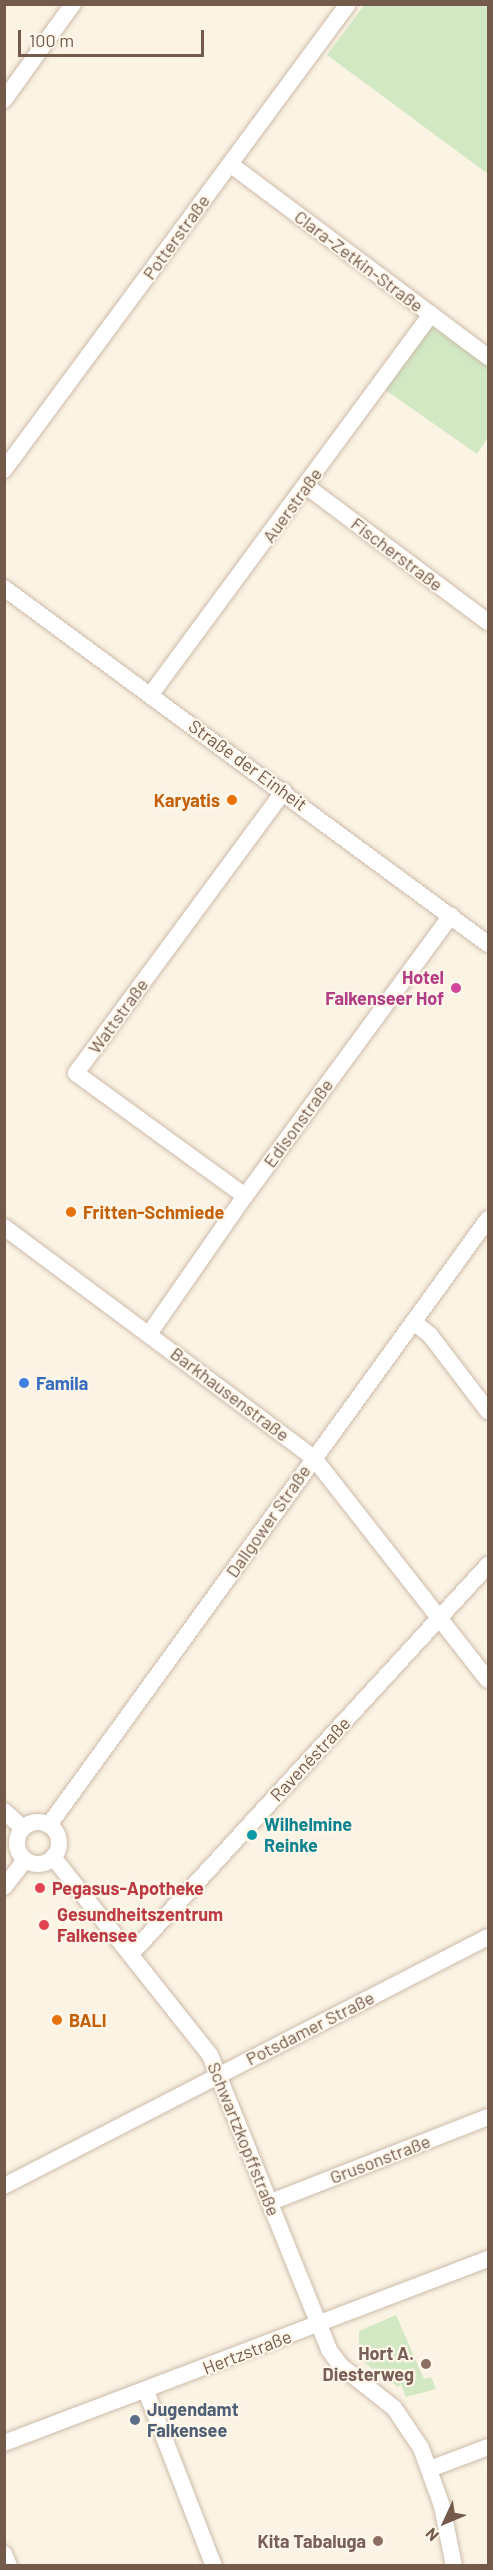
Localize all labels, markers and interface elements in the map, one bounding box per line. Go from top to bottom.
scale bar [21,18,207,56]
text: 100 m [29,29,74,51]
street label: Potterstraße [138,190,214,284]
street label: Clara-Zetkin-Straße [290,206,428,316]
street label: Auerstraße [258,463,326,547]
street label: Fischerstraße [347,513,447,595]
street label: Straße der Einheit [185,715,311,815]
place label: Karyatis [154,789,220,811]
marker: Karyatis [225,793,239,807]
place label: Hotel Falkenseer Hof [325,967,444,1010]
street label: Wattstraße [83,974,153,1058]
marker: Hotel Falkenseer Hof [449,981,463,995]
street label: Edisonstraße [259,1075,337,1171]
place label: Fritten-Schmiede [83,1201,224,1223]
marker: Fritten-Schmiede [64,1205,78,1219]
street label: Barkhausenstraße [166,1342,294,1446]
place label: Famila [36,1372,88,1394]
marker: Famila [17,1376,31,1390]
street label: Dallgower Straße [221,1461,315,1581]
street label: Ravenéstraße [265,1712,355,1806]
place label: Wilhelmine Reinke [264,1814,352,1856]
marker: Wilhelmine Reinke [245,1828,259,1842]
place label: Pegasus-Apotheke [52,1877,204,1899]
marker: Pegasus-Apotheke [33,1881,47,1895]
place label: Gesundheitszentrum Falkensee [57,1904,223,1946]
marker: Gesundheitszentrum Falkensee [35,1916,53,1934]
street label: Potsdamer Straße [242,1986,378,2070]
place label: BALI [69,2009,107,2031]
marker: BALI [50,2013,64,2027]
street label: Schwartzkopffstraße [203,2059,285,2219]
street label: Grusonstraße [327,2130,433,2188]
street label: Hertzstraße [200,2325,294,2379]
place label: Hort A. Diesterweg [323,2343,414,2386]
marker: Hort A. Diesterweg [419,2357,433,2371]
place label: Jugendamt Falkensee [147,2399,238,2442]
marker: Jugendamt Falkensee [128,2413,142,2427]
north arrow [415,2492,475,2552]
text: N [421,2524,442,2545]
place label: Kita Tabaluga [257,2530,366,2552]
marker: Kita Tabaluga [371,2534,385,2548]

